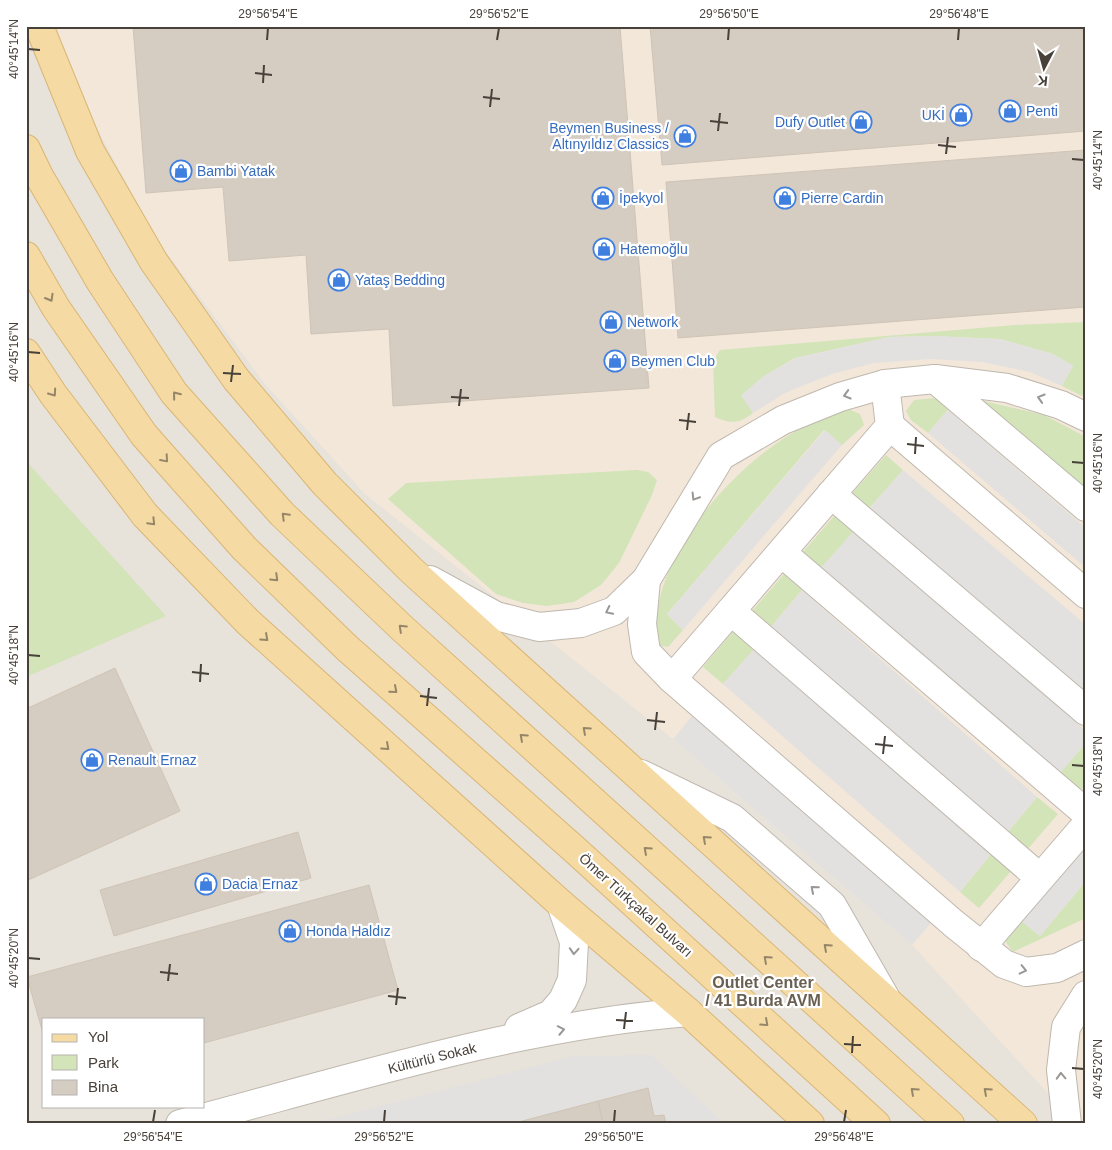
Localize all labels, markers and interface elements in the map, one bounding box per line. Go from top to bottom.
text: 29°56'54"E [238,7,298,21]
text: 29°56'52"E [469,7,529,21]
text: 29°56'50"E [699,7,759,21]
text: 29°56'48"E [929,7,989,21]
text: 40°45'14"N [7,19,21,79]
north arrow [1020,42,1070,92]
text: K [1037,72,1049,89]
shop icon: Penti [998,99,1022,123]
shop icon: UKİ [949,103,973,127]
place label: Penti [1026,103,1058,119]
place label: UKİ [922,106,945,123]
shop icon: Dufy Outlet [849,110,873,134]
place label: Dufy Outlet [775,114,845,130]
place label: Beymen Business / Altınyıldız Classics [549,120,669,152]
shop icon: Beymen Business / Altınyıldız Classics [673,124,697,148]
text: 40°45'14"N [1091,130,1105,190]
shop icon: Bambi Yatak [169,159,193,183]
place label: Bambi Yatak [197,163,276,179]
shop icon: İpekyol [591,186,615,210]
shop icon: Pierre Cardin [773,186,797,210]
place label: İpekyol [619,189,663,206]
place label: Pierre Cardin [801,190,883,206]
shop icon: Hatemoğlu [592,237,616,261]
place label: Hatemoğlu [620,241,688,257]
shop icon: Yataş Bedding [327,268,351,292]
place label: Yataş Bedding [355,272,445,288]
one-way arrow [44,293,54,302]
shop icon: Network [599,310,623,334]
place label: Network [627,314,679,330]
text: 40°45'16"N [7,322,21,382]
shop icon: Beymen Club [603,349,627,373]
place label: Beymen Club [631,353,715,369]
one-way arrow [47,387,56,397]
one-way arrow [844,389,852,399]
one-way arrow [174,392,182,401]
one-way arrow [1037,394,1046,404]
text: 40°45'16"N [1091,433,1105,493]
one-way arrow [159,453,168,462]
one-way arrow [691,492,701,501]
one-way arrow [281,513,290,522]
one-way arrow [146,517,155,526]
one-way arrow [269,573,278,582]
one-way arrow [606,605,615,615]
text: 40°45'18"N [7,625,21,685]
one-way arrow [399,625,408,634]
one-way arrow [260,632,269,641]
one-way arrow [388,684,397,693]
one-way arrow [582,727,591,736]
one-way arrow [519,734,528,743]
text: 40°45'18"N [1091,736,1105,796]
one-way arrow [381,741,390,750]
shop icon: Renault Ernaz [80,748,104,772]
place label: Renault Ernaz [108,752,197,768]
one-way arrow [703,836,712,845]
one-way arrow [643,847,652,856]
street label: Ömer Türkçakal Bulvarı [576,849,697,960]
shop icon: Dacia Ernaz [194,872,218,896]
place label: Dacia Ernaz [222,876,298,892]
one-way arrow [811,886,820,895]
shop icon: Honda Haldız [278,919,302,943]
place label: Honda Haldız [306,923,391,939]
text: 40°45'20"N [7,928,21,988]
one-way arrow [824,944,833,953]
one-way arrow [568,947,579,955]
one-way arrow [764,956,773,965]
one-way arrow [1018,964,1027,975]
district label: Outlet Center / 41 Burda AVM [705,974,821,1009]
one-way arrow [760,1017,769,1026]
legend [42,1018,205,1108]
one-way arrow [557,1026,566,1036]
text: Yol [88,1028,108,1045]
street label: Kültürlü Sokak [386,1039,479,1077]
text: 40°45'20"N [1091,1039,1105,1099]
text: Park [88,1054,119,1071]
one-way arrow [1056,1071,1067,1079]
text: Bina [88,1078,119,1095]
one-way arrow [911,1088,920,1097]
one-way arrow [983,1088,992,1097]
text: 29°56'54"E [123,1130,183,1144]
text: 29°56'52"E [354,1130,414,1144]
text: 29°56'50"E [584,1130,644,1144]
text: 29°56'48"E [814,1130,874,1144]

